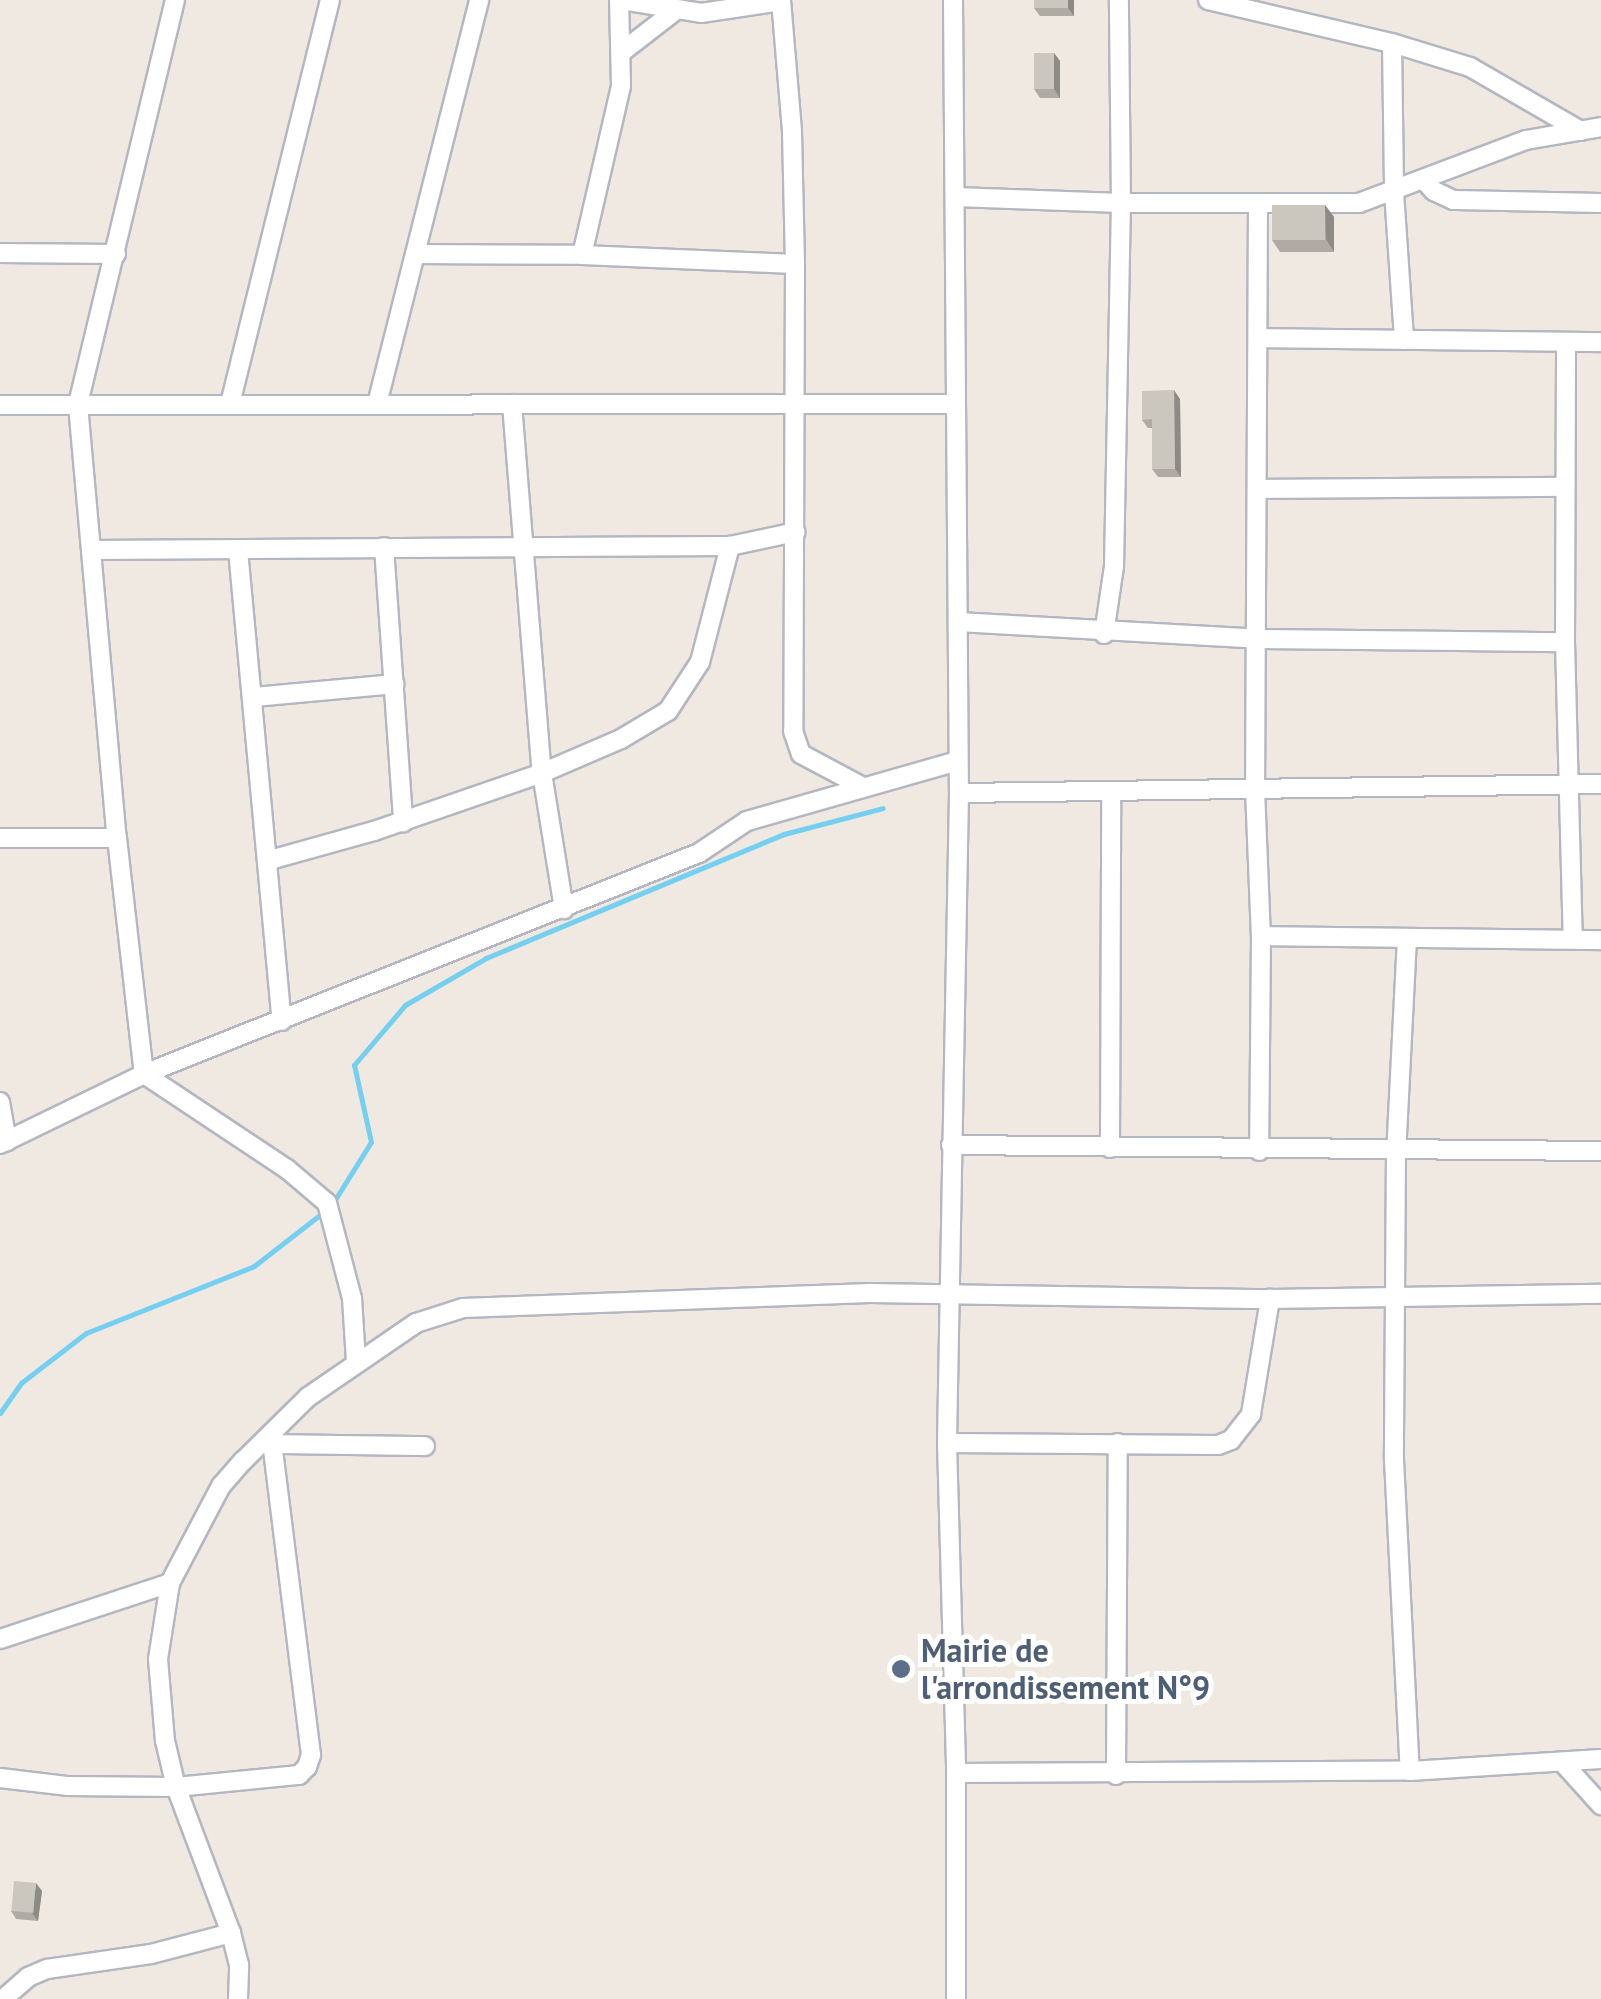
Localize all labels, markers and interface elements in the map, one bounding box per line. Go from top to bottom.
place label: Mairie de l'arrondissement N°9 [921,1632,1210,1707]
marker: Mairie de l'arrondissement N°9 [890,1658,912,1680]

